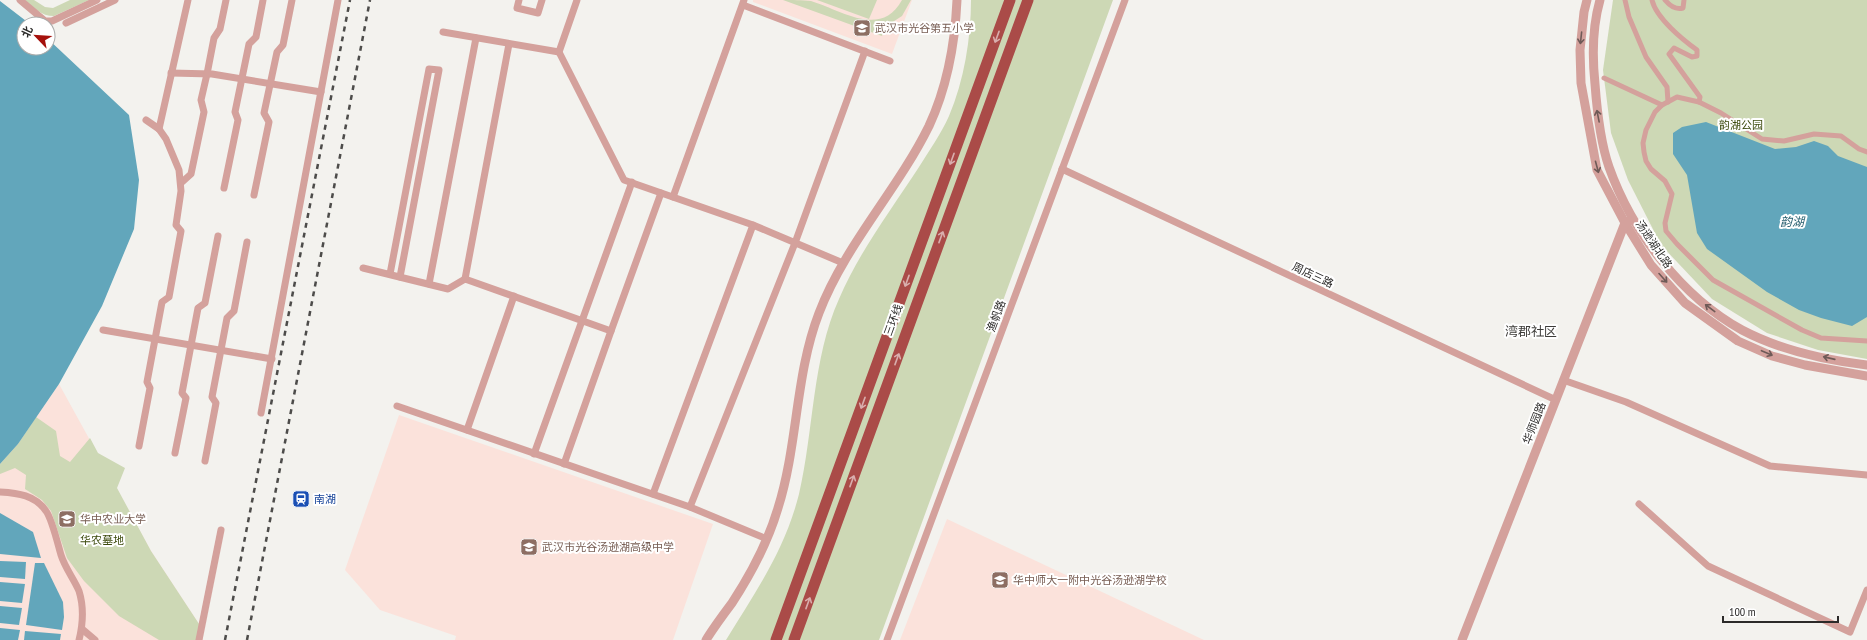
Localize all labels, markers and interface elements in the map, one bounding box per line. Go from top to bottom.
north arrow [16,16,56,56]
school or university icon: 武汉市光谷第五小学 [852,18,872,38]
place label: 武汉市光谷第五小学 [875,21,974,35]
text: 北 [18,24,36,40]
one-way arrow [992,30,1000,42]
one-way arrow [1577,31,1585,44]
one-way arrow [1594,110,1602,123]
park label: 韵湖公园 [1719,118,1763,132]
one-way arrow [948,152,955,165]
one-way arrow [1593,160,1601,173]
water label: 韵湖 [1780,214,1806,229]
street label: 汤逊湖北路 [1633,217,1675,271]
one-way arrow [938,231,946,243]
street label: 周店三路 [1290,259,1336,291]
one-way arrow [1658,273,1667,283]
one-way arrow [903,274,911,286]
street label: 渔帆路 [984,298,1008,334]
street label: 三环线 [881,302,905,338]
one-way arrow [1705,304,1716,312]
district label: 湾郡社区 [1505,323,1557,340]
one-way arrow [1760,350,1772,358]
one-way arrow [893,354,901,366]
one-way arrow [1822,354,1835,362]
one-way arrow [858,397,866,409]
street label: 华师园路 [1520,400,1548,446]
one-way arrow [849,476,857,488]
station icon: 南湖 [291,489,311,509]
place label: 南湖 [314,492,336,506]
school or university icon: 华中农业大学 [57,509,77,529]
place label: 华中农业大学 [80,512,146,526]
park label: 华农墓地 [80,533,124,547]
school or university icon: 武汉市光谷汤逊湖高级中学 [519,537,539,557]
place label: 武汉市光谷汤逊湖高级中学 [542,540,674,554]
school or university icon: 华中师大一附中光谷汤逊湖学校 [990,570,1010,590]
place label: 华中师大一附中光谷汤逊湖学校 [1013,573,1167,587]
one-way arrow [804,598,812,610]
scale bar [1723,598,1838,624]
text: 100 m [1729,604,1756,619]

